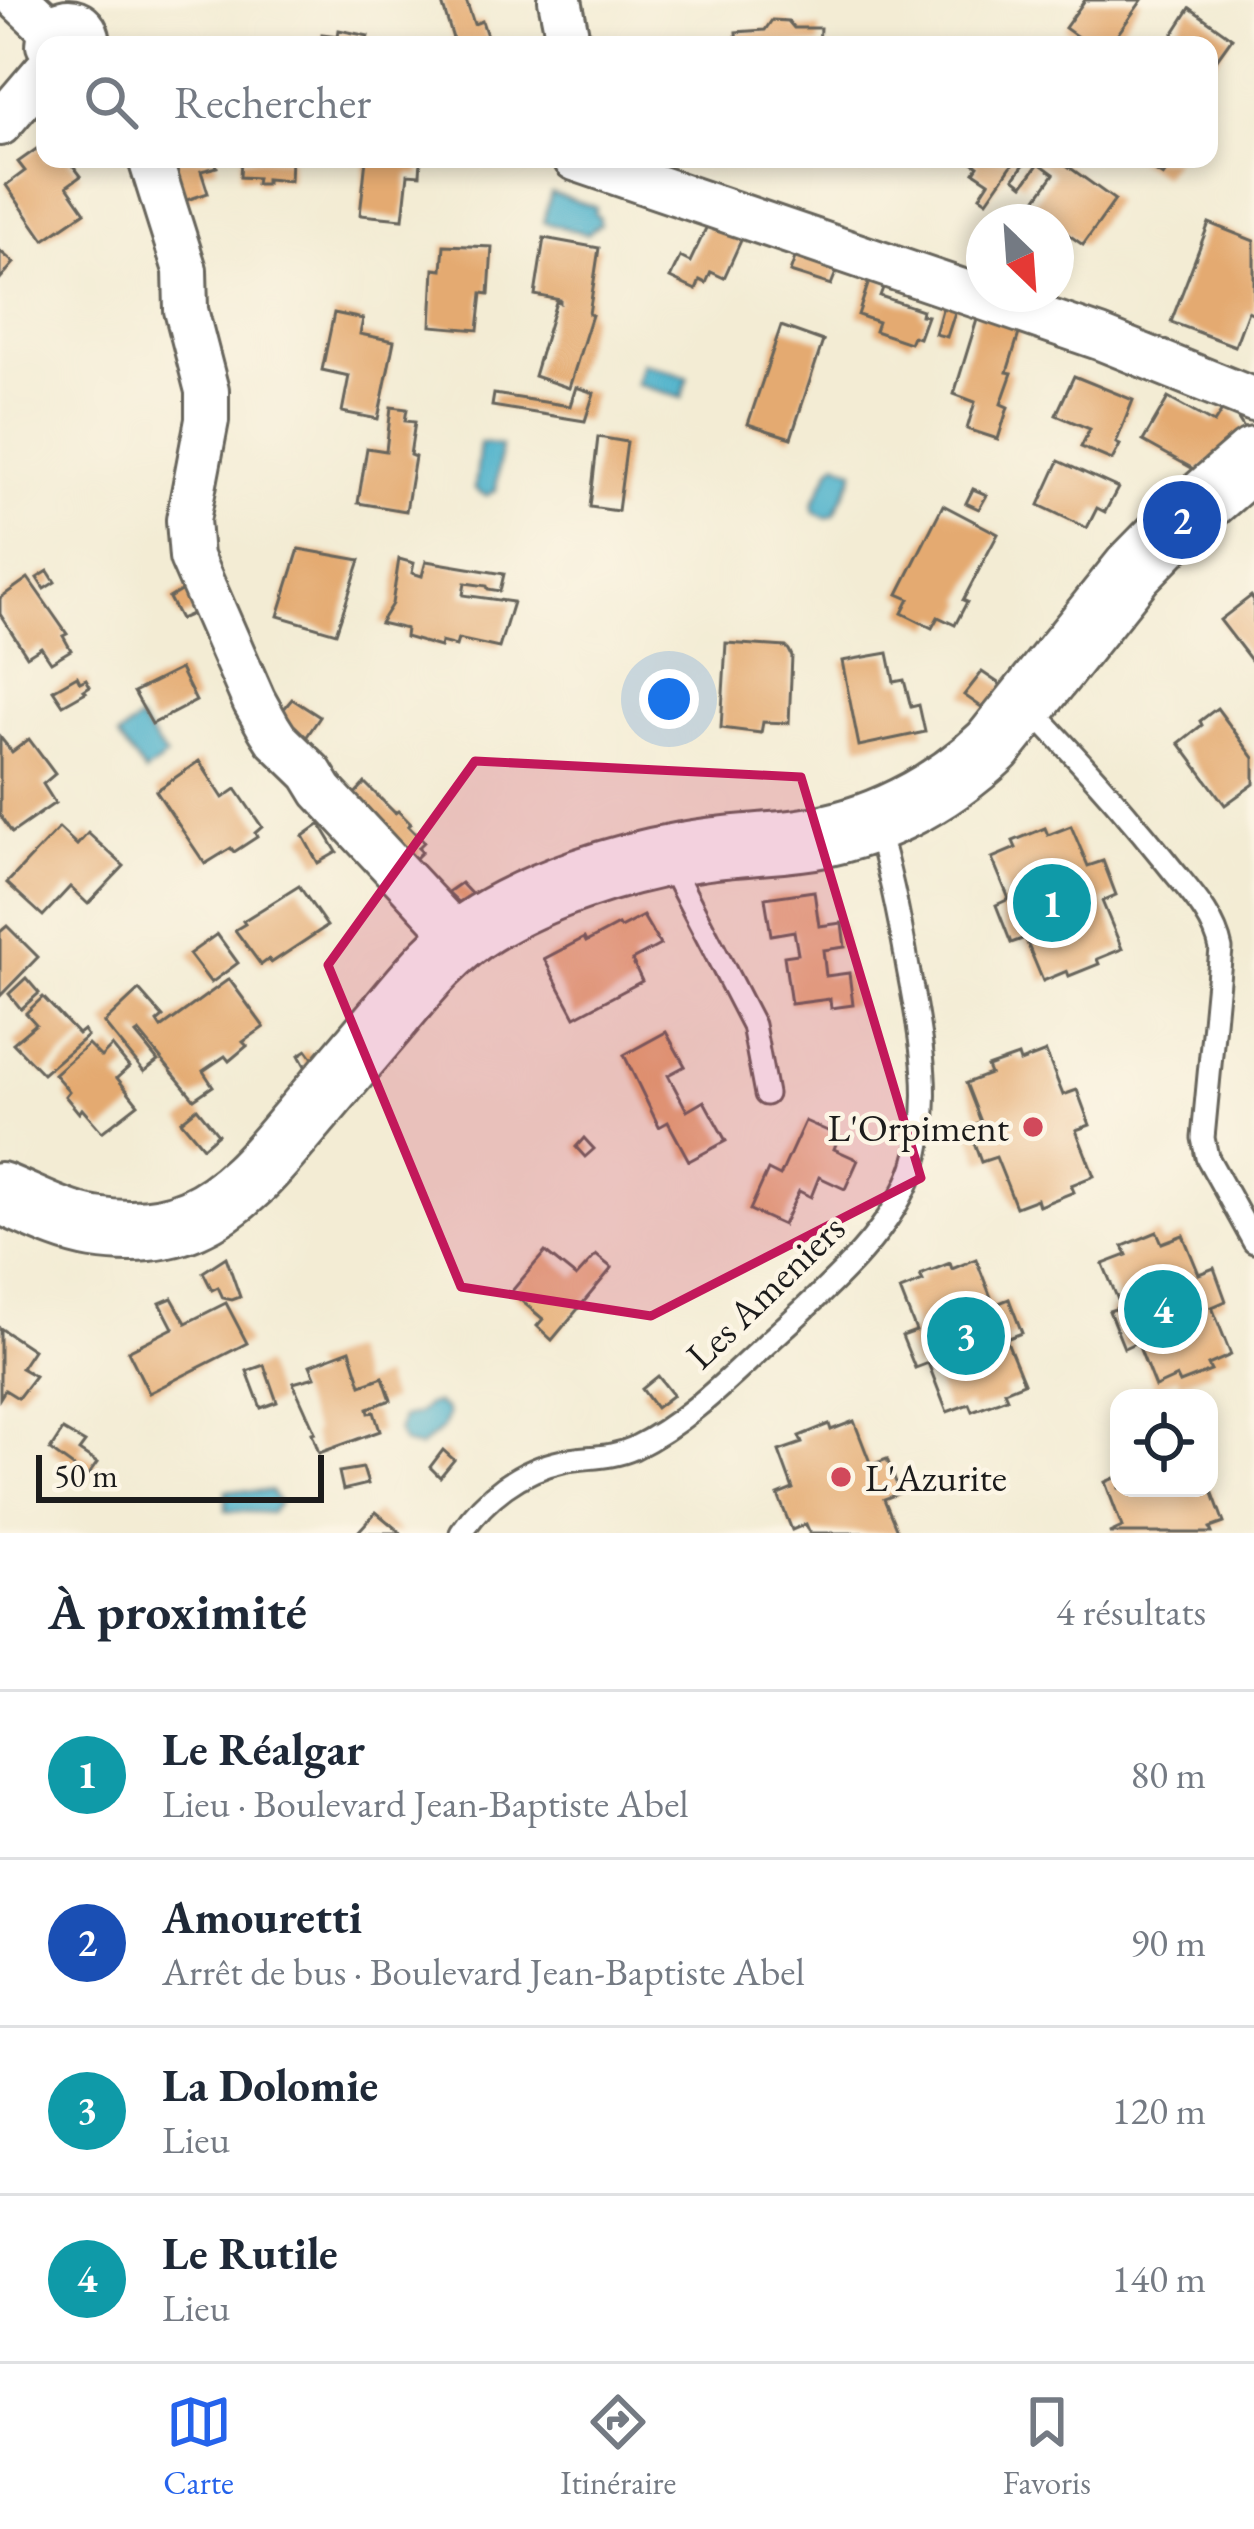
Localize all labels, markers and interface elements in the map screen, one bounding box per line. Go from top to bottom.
search box [36,36,1218,168]
icon: search [78,69,144,135]
text: Rechercher [174,73,371,131]
north arrow [966,204,1074,312]
pin: 2 [1143,475,1221,565]
your location [639,669,699,729]
pin: 1 [1013,858,1091,948]
place label: L'Orpiment [827,1102,1009,1153]
marker: L'Orpiment [1020,1114,1046,1140]
street label: Les Ameniers [675,1203,856,1380]
pin: 4 [1124,1264,1202,1354]
pin: 3 [927,1291,1005,1381]
map controls [1110,1389,1218,1497]
button: locate [1110,1389,1218,1497]
scale bar [36,1449,324,1502]
place label: L'Azurite [865,1452,1007,1503]
text: 50 m [54,1454,118,1497]
marker: L'Azurite [828,1464,854,1490]
text: À proximité [48,1578,307,1644]
text: 4 résultats [1056,1586,1206,1637]
text: Le Réalgar [162,1720,365,1778]
text: 1 [77,1749,97,1800]
text: 80 m [1130,1749,1206,1800]
text: Lieu · Boulevard Jean-Baptiste Abel [162,1778,689,1829]
text: Amouretti [162,1888,362,1946]
text: 2 [77,1917,97,1968]
text: 90 m [1130,1917,1206,1968]
text: Arrêt de bus · Boulevard Jean-Baptiste Abel [162,1946,805,1997]
text: La Dolomie [162,2056,378,2114]
text: 3 [77,2085,97,2136]
text: 120 m [1112,2085,1206,2136]
text: Lieu [162,2114,230,2165]
text: Le Rutile [162,2224,338,2282]
text: 4 [77,2253,97,2304]
text: 140 m [1112,2253,1206,2304]
text: Lieu [162,2282,230,2333]
tab: Carte [163,2389,234,2504]
tab: Itinéraire [560,2389,676,2504]
tab: Favoris [1003,2389,1091,2504]

